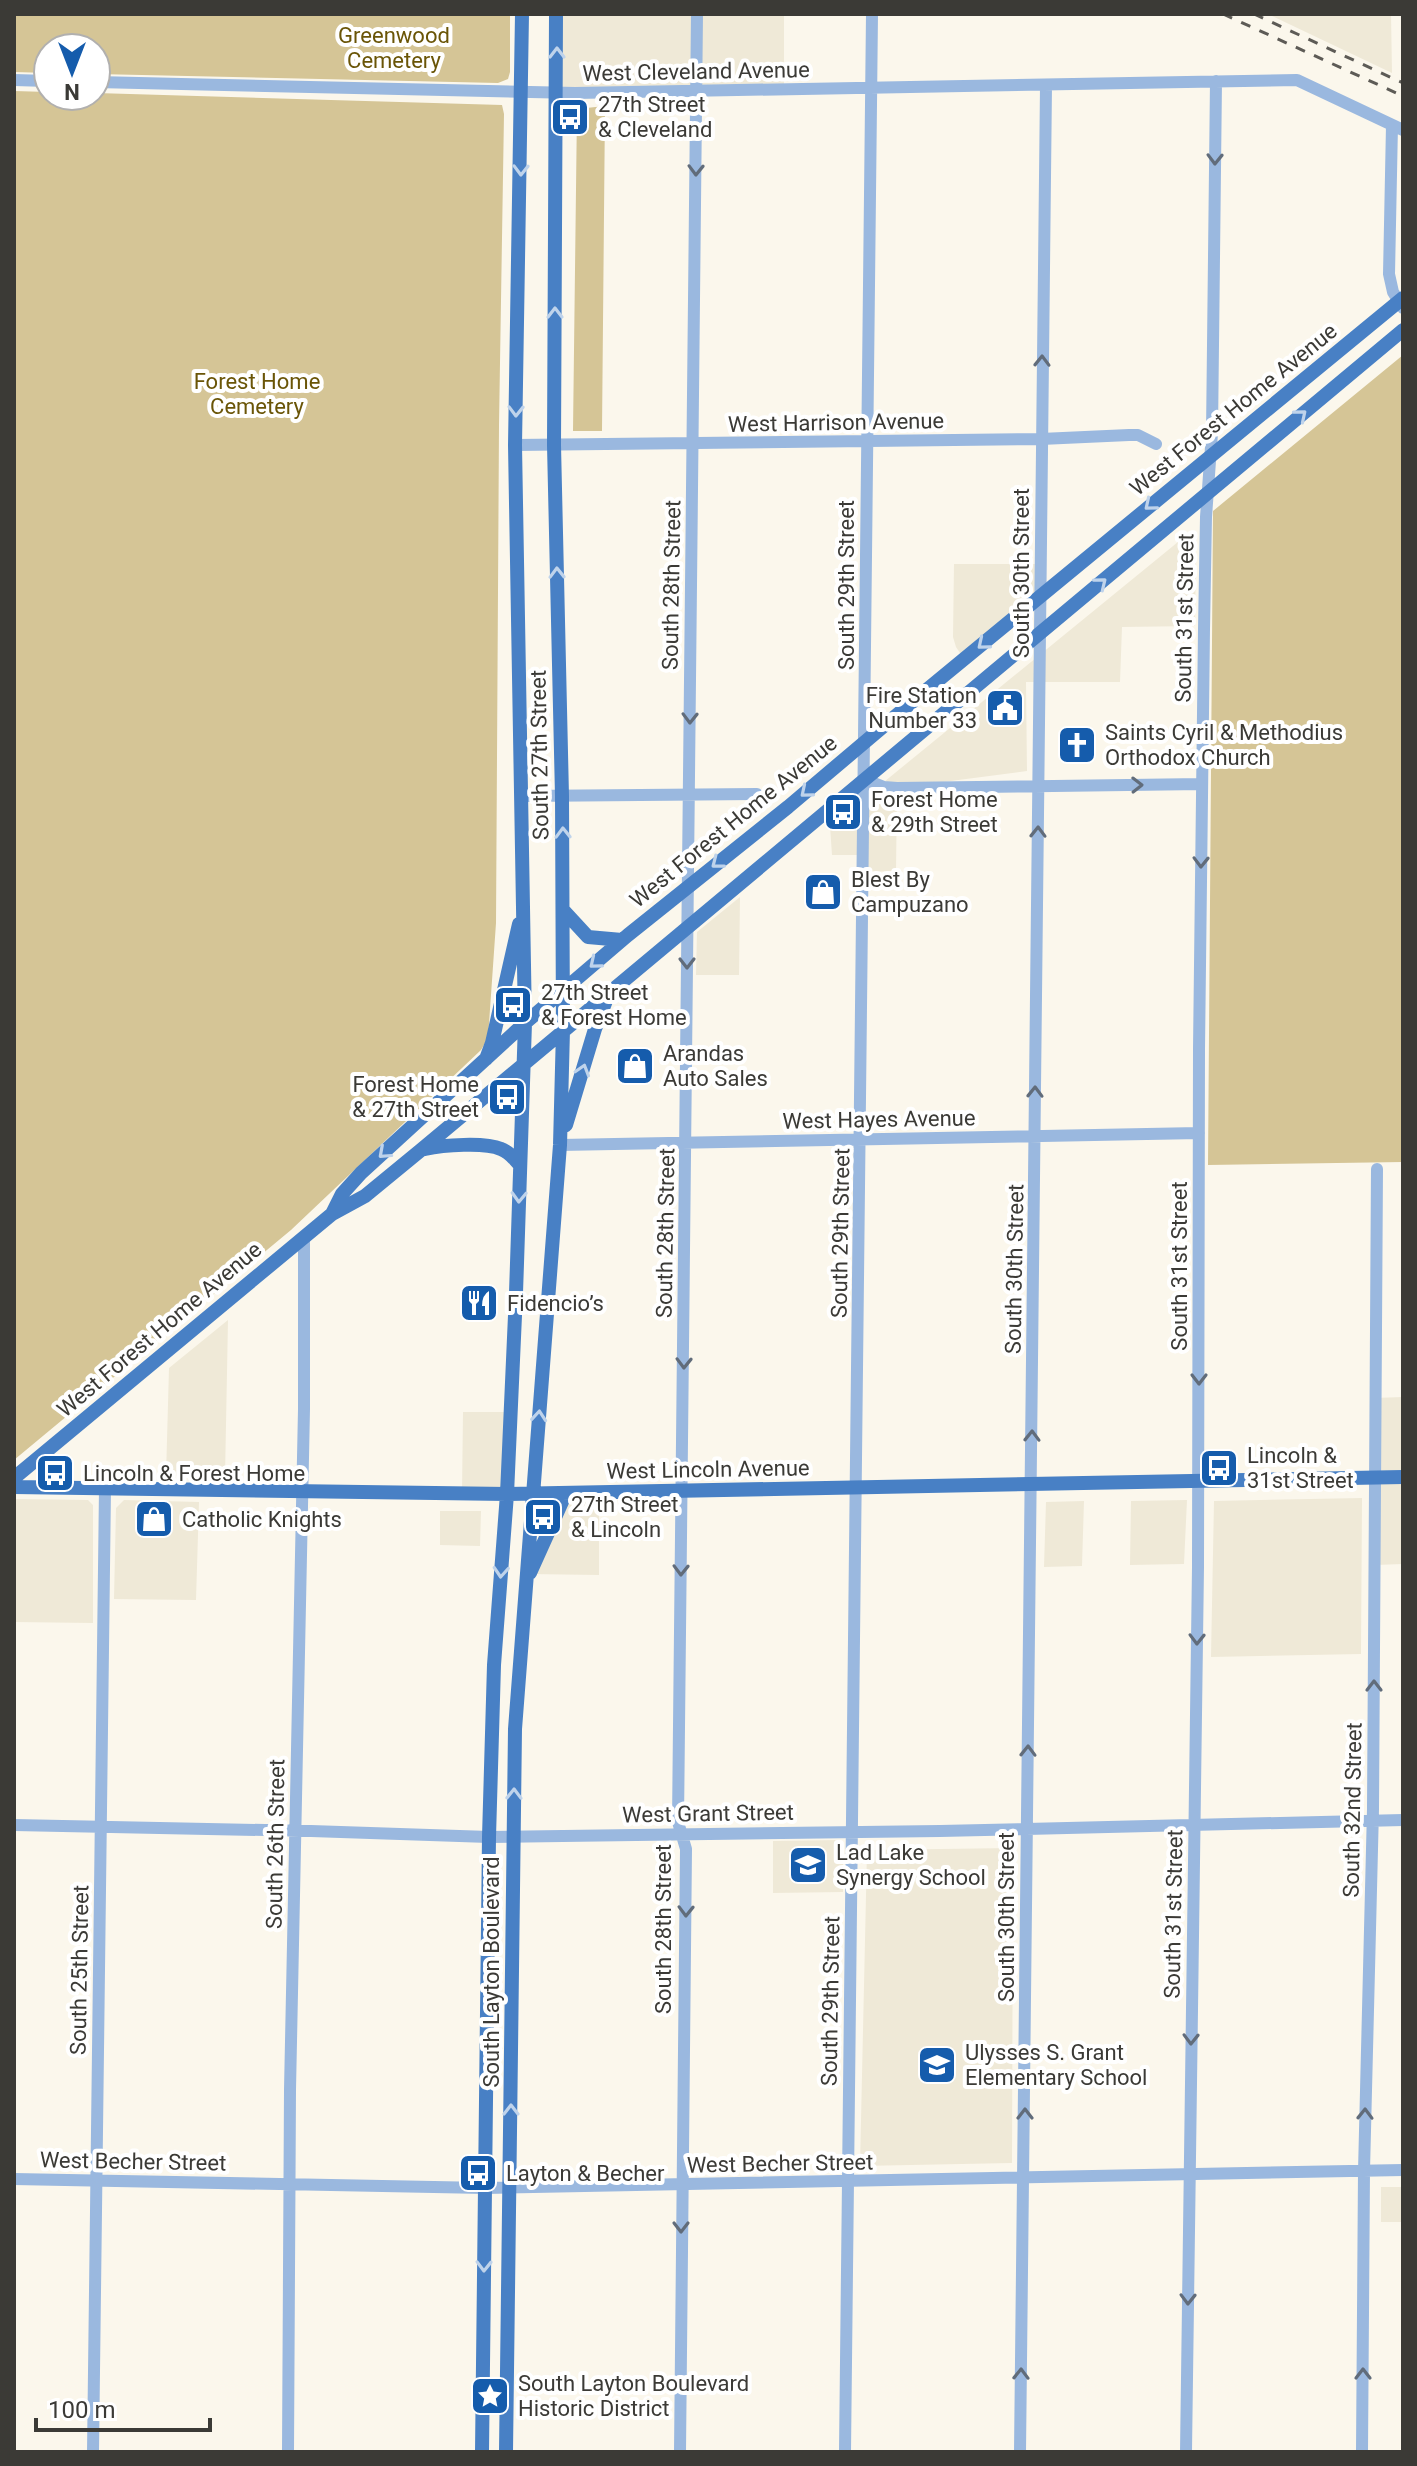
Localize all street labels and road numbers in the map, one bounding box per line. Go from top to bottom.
street label: West Cleveland Avenue [582,57,810,86]
street label: West Forest Home Avenue [1125,318,1342,501]
street label: West Harrison Avenue [728,408,944,437]
street label: South 30th Street [1009,488,1034,658]
street label: South 28th Street [658,500,685,670]
street label: South 29th Street [834,500,859,670]
street label: South 31st Street [1171,533,1198,703]
street label: South 27th Street [526,670,553,840]
street label: West Forest Home Avenue [625,730,842,913]
street label: West Hayes Avenue [782,1105,976,1134]
street label: South 28th Street [652,1148,679,1318]
street label: South 29th Street [827,1148,854,1318]
street label: South 31st Street [1167,1181,1192,1351]
street label: South 30th Street [1001,1184,1028,1354]
street label: West Forest Home Avenue [52,1237,267,1422]
street label: West Lincoln Avenue [606,1455,810,1484]
street label: South 32nd Street [1338,1722,1367,1898]
street label: South 26th Street [262,1759,289,1929]
street label: West Grant Street [622,1800,794,1827]
street label: South 31st Street [1160,1829,1187,1999]
street label: South 30th Street [994,1832,1019,2002]
street label: South 28th Street [651,1844,676,2014]
street label: South Layton Boulevard [479,1856,504,2088]
street label: South 25th Street [66,1885,93,2055]
street label: South 29th Street [817,1916,844,2086]
street label: West Becher Street [40,2147,226,2176]
street label: West Becher Street [687,2149,873,2178]

